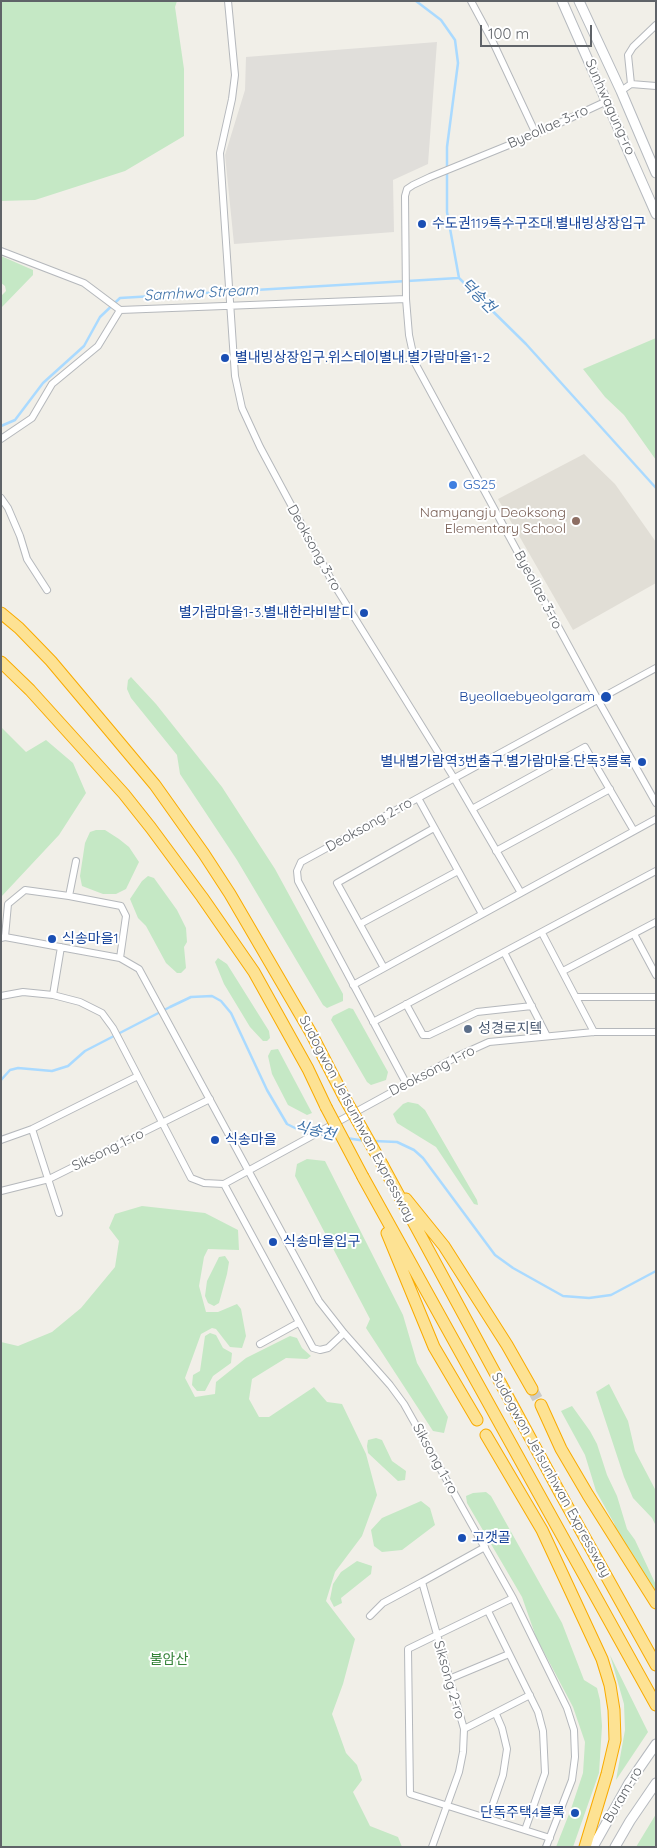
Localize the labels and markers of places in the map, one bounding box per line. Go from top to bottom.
place label: 수도권119특수구조대.별내빙상장입구 [432,216,646,232]
marker: 수도권119특수구조대.별내빙상장입구 [416,218,428,230]
place label: 별내빙상장입구.위스테이별내.별가람마을1-2 [235,350,490,366]
marker: 별내빙상장입구.위스테이별내.별가람마을1-2 [219,352,231,364]
place label: GS25 [463,477,496,493]
marker: GS25 [447,479,459,491]
place label: Namyangju Deoksong Elementary School [420,505,566,538]
marker: Namyangju Deoksong Elementary School [570,515,582,527]
place label: 별가람마을1-3.별내한라비발디 [179,605,354,621]
marker: 별가람마을1-3.별내한라비발디 [358,607,370,619]
place label: Byeollaebyeolgaram [459,689,595,705]
marker: Byeollaebyeolgaram [599,690,613,704]
place label: 별내별가람역3번출구.별가람마을.단독3블록 [380,754,632,770]
marker: 별내별가람역3번출구.별가람마을.단독3블록 [636,756,648,768]
place label: 식송마을1 [62,931,119,947]
marker: 식송마을1 [46,933,58,945]
place label: 성경로지텍 [478,1021,542,1037]
marker: 성경로지텍 [462,1023,474,1035]
place label: 식송마을 [225,1132,277,1148]
marker: 식송마을 [209,1134,221,1146]
place label: 식송마을입구 [283,1234,360,1250]
marker: 식송마을입구 [267,1236,279,1248]
place label: 고갯골 [472,1530,511,1546]
marker: 고갯골 [456,1532,468,1544]
place label: 단독주택4블록 [480,1805,565,1821]
marker: 단독주택4블록 [569,1807,581,1819]

